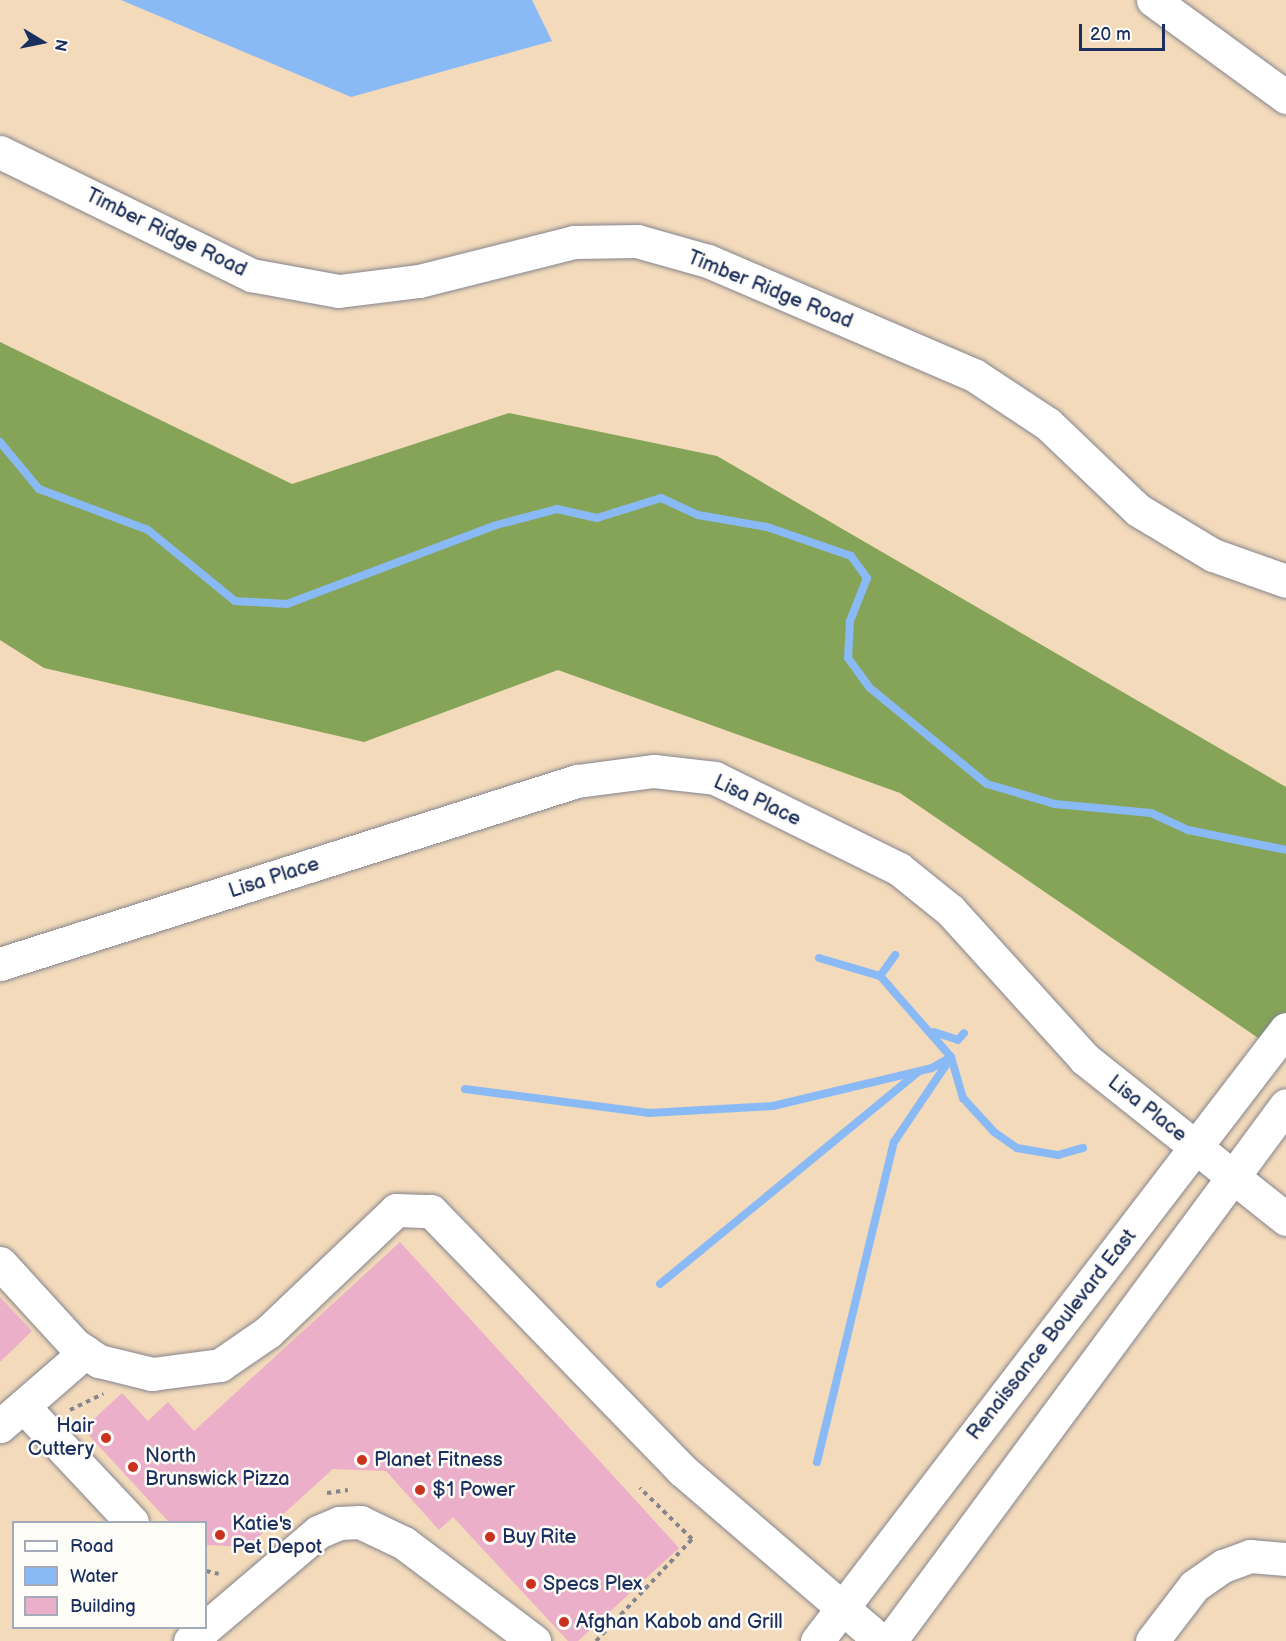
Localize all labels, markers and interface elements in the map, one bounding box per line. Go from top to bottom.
north arrow [12,12,72,72]
scale bar [1082,12,1168,50]
text: 20 m [1090,24,1131,45]
text: N [50,38,71,53]
street label: Timber Ridge Road [82,184,250,282]
street label: Timber Ridge Road [684,246,856,334]
street label: Lisa Place [710,770,804,832]
street label: Lisa Place [226,852,322,904]
street label: Lisa Place [1103,1071,1191,1147]
street label: Renaissance Boulevard East [962,1225,1142,1445]
place label: Hair Cuttery [28,1414,94,1461]
marker: Hair Cuttery [99,1431,113,1445]
place label: North Brunswick Pizza [145,1444,290,1491]
place label: Planet Fitness [374,1448,503,1472]
marker: Planet Fitness [355,1453,369,1467]
marker: North Brunswick Pizza [126,1460,140,1474]
place label: $1 Power [432,1478,515,1502]
marker: $1 Power [413,1483,427,1497]
place label: Katie's Pet Depot [232,1512,322,1559]
legend [12,1521,207,1629]
place label: Buy Rite [502,1525,578,1549]
marker: Katie's Pet Depot [213,1528,227,1542]
marker: Buy Rite [483,1530,497,1544]
text: Road [70,1536,114,1557]
text: Water [70,1566,118,1587]
place label: Specs Plex [543,1572,642,1596]
marker: Specs Plex [524,1577,538,1591]
text: Building [70,1596,136,1617]
place label: Afghan Kabob and Grill [576,1610,783,1634]
marker: Afghan Kabob and Grill [557,1615,571,1629]

